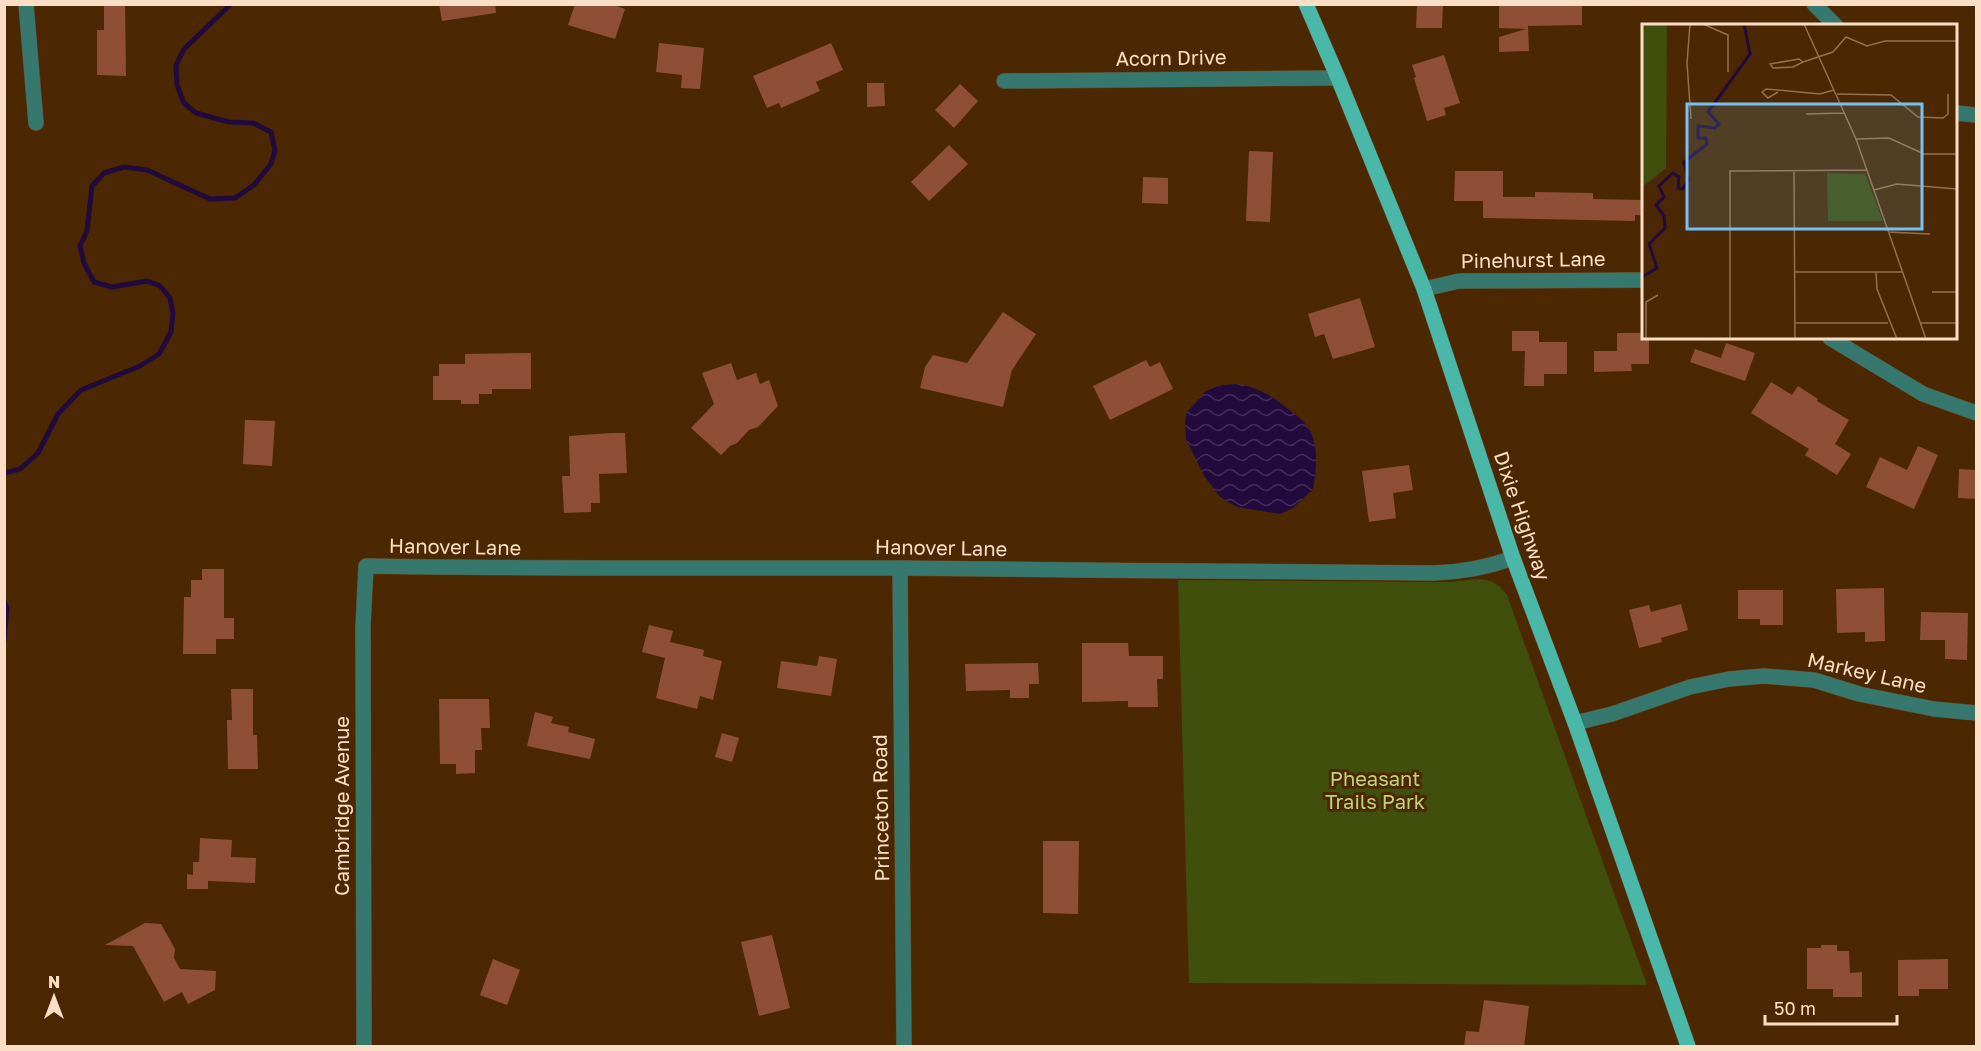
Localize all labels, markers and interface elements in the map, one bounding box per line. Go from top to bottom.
inset map [1642,24,1957,339]
street label: Acorn Drive [1115,44,1227,70]
street label: Pinehurst Lane [1460,246,1606,272]
street label: Dixie Highway [1490,448,1556,583]
street label: Hanover Lane [389,533,521,559]
street label: Hanover Lane [875,534,1007,560]
street label: Markey Lane [1805,647,1929,697]
street label: Cambridge Avenue [329,716,353,896]
street label: Princeton Road [867,734,893,882]
park label: Pheasant Trails Park [1325,766,1425,813]
north arrow [24,967,84,1027]
text: N [48,972,60,992]
scale bar [1765,988,1897,1026]
text: 50 m [1774,997,1816,1019]

